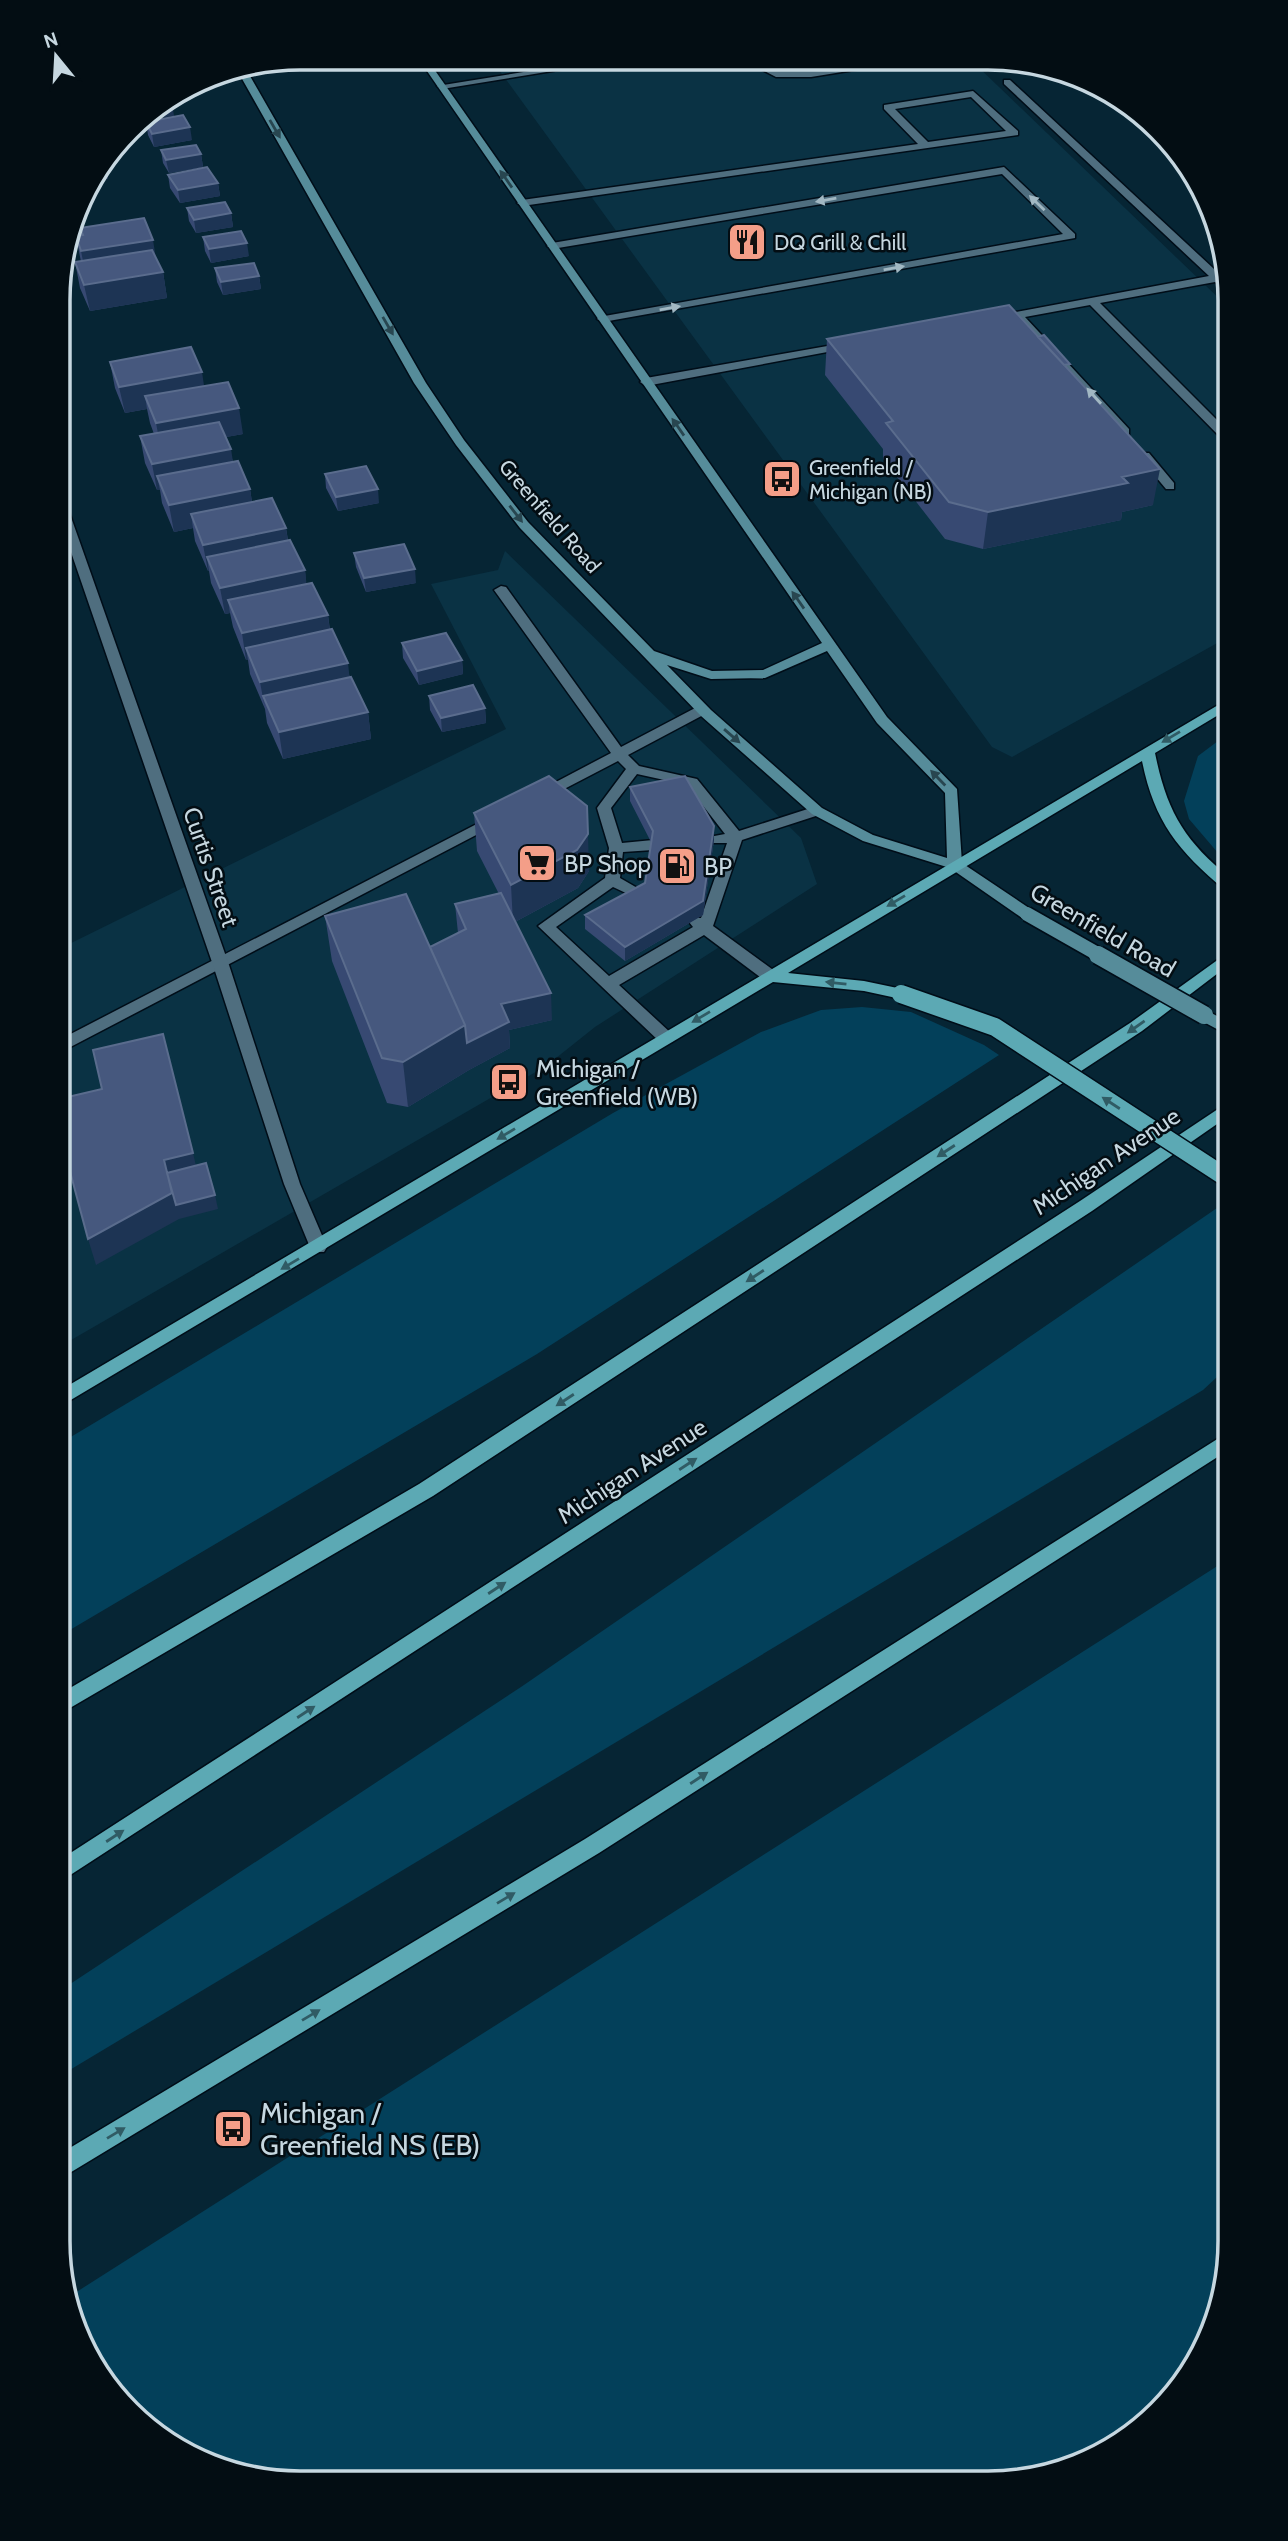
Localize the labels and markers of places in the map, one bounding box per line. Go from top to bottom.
restaurant icon: DQ Grill & Chill [726,221,768,263]
place label: DQ Grill & Chill [774,230,906,255]
place label: Greenfield / Michigan (NB) [809,455,932,504]
bus stop icon: Greenfield / Michigan (NB) [761,458,803,500]
supermarket icon: BP Shop [516,842,558,884]
fuel station icon: BP [656,845,698,887]
place label: BP Shop [564,849,651,878]
place label: BP [704,852,732,881]
place label: Michigan / Greenfield (WB) [536,1054,698,1111]
bus stop icon: Michigan / Greenfield (WB) [488,1061,530,1103]
place label: Michigan / Greenfield NS (EB) [260,2096,480,2162]
bus stop icon: Michigan / Greenfield NS (EB) [212,2108,254,2150]

